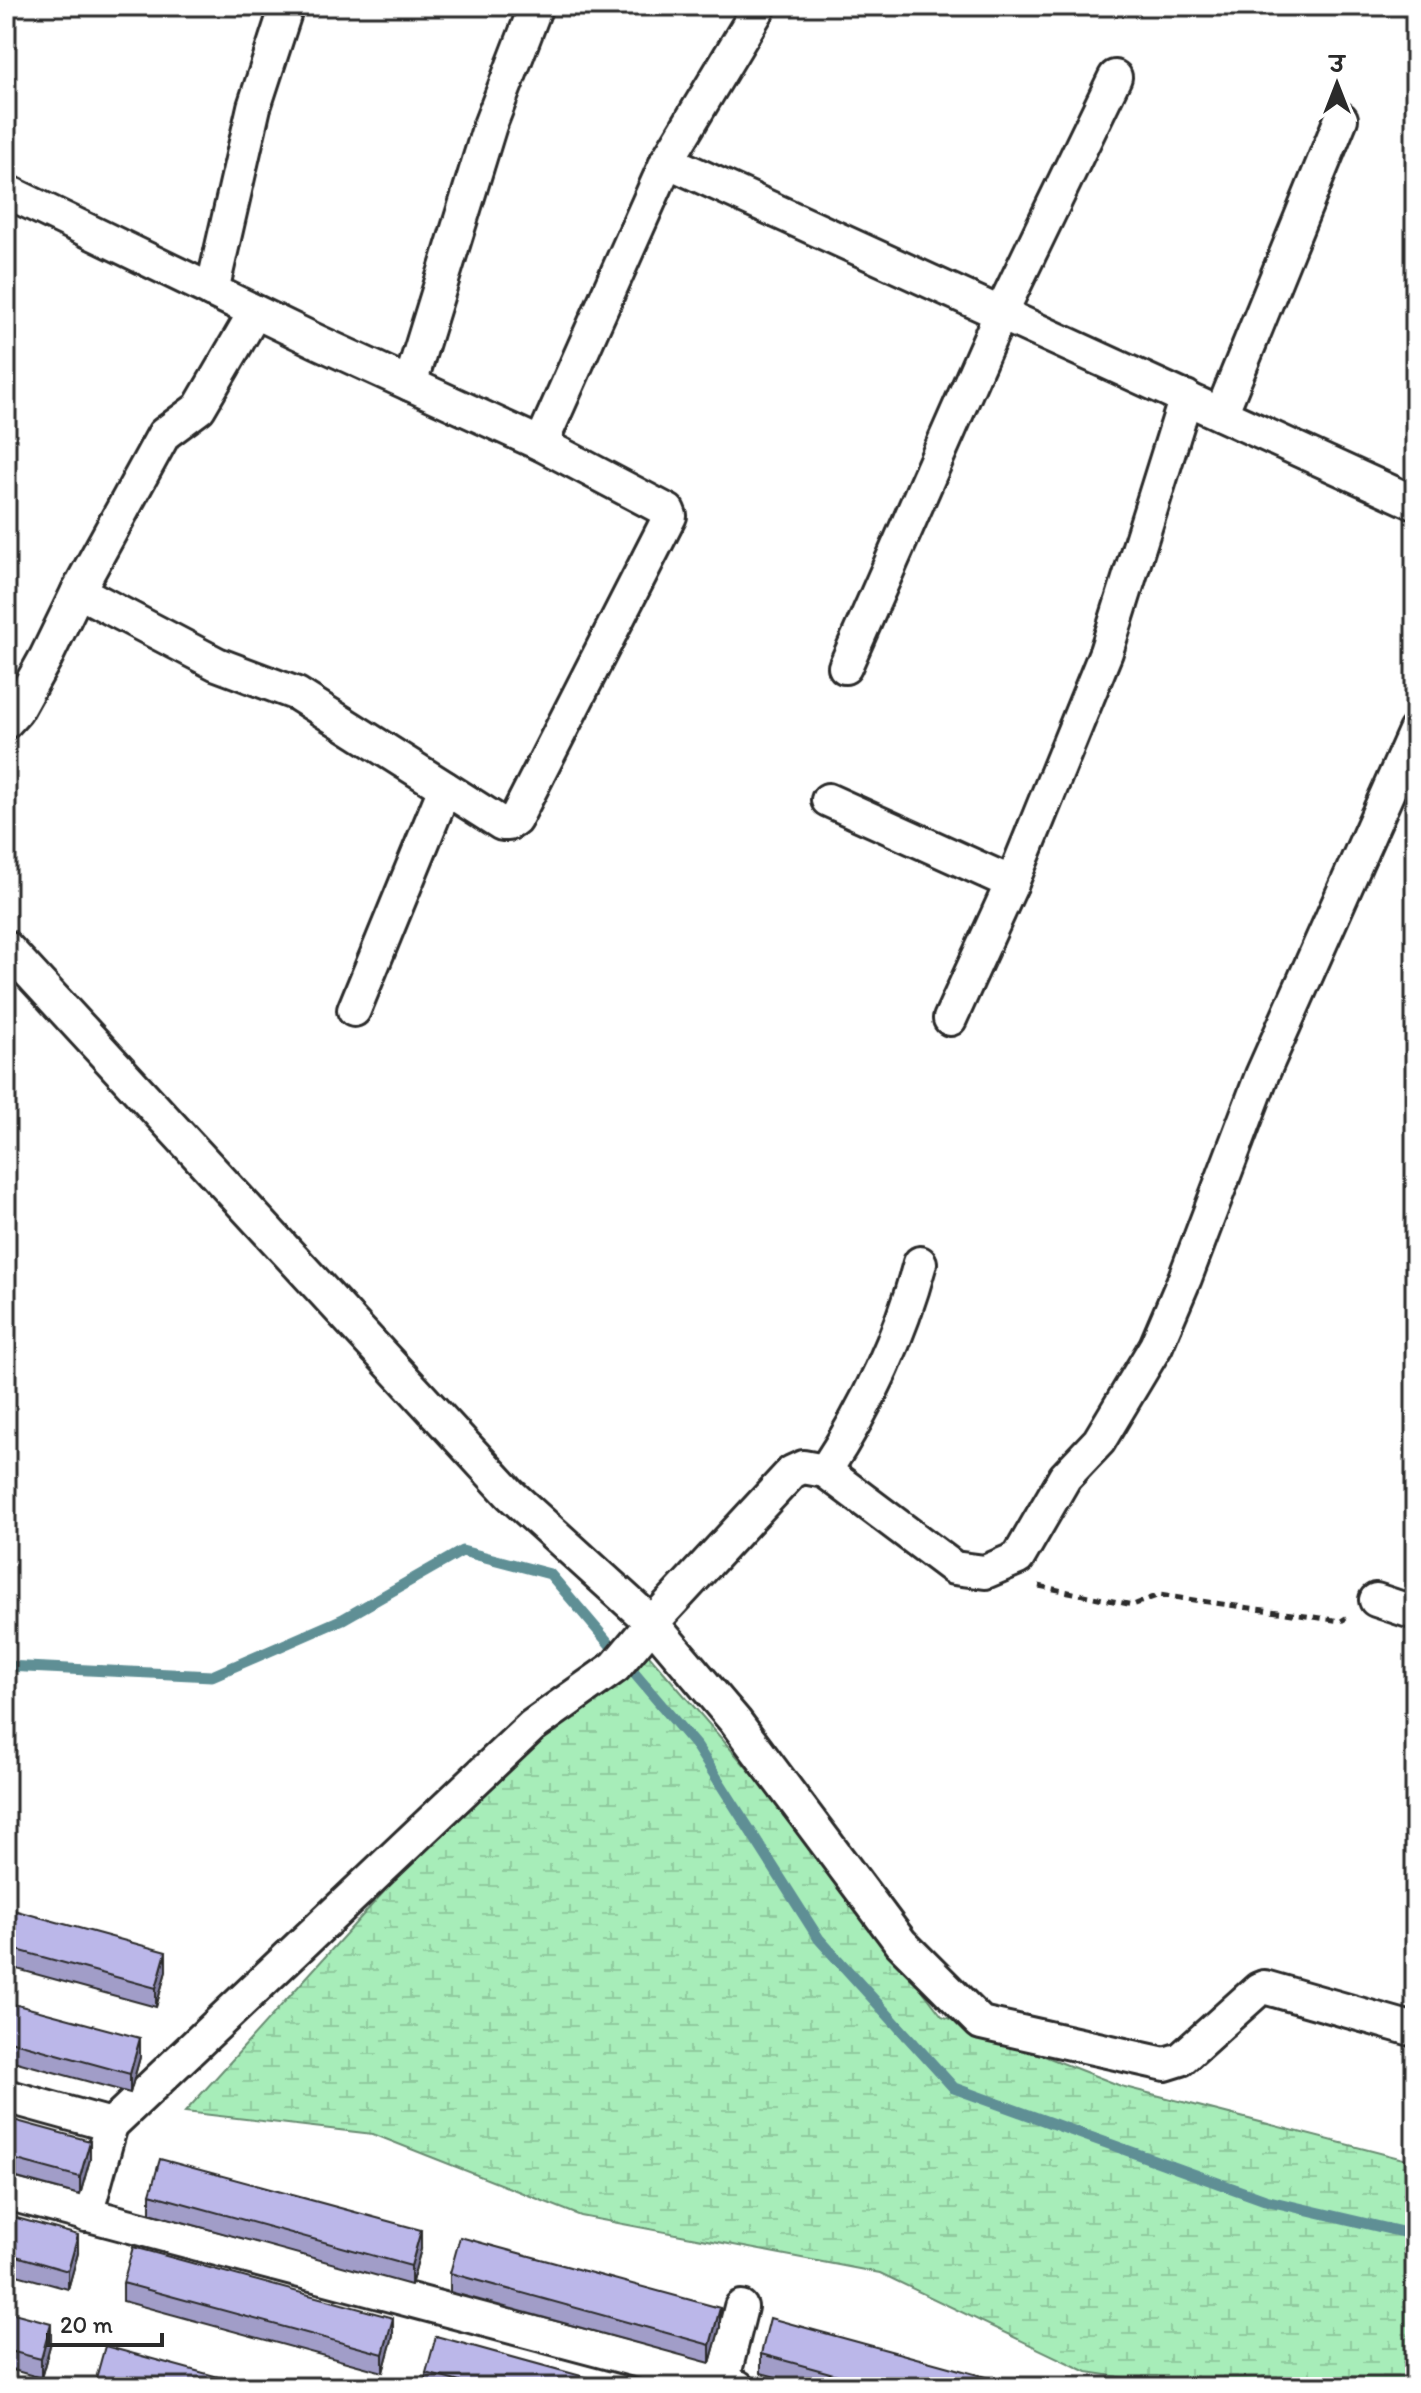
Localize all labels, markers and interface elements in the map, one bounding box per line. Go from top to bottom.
north arrow [1297,44,1377,124]
text: उ [1328,51,1347,78]
scale bar [48,2297,162,2347]
text: 20 m [60,2310,113,2339]

